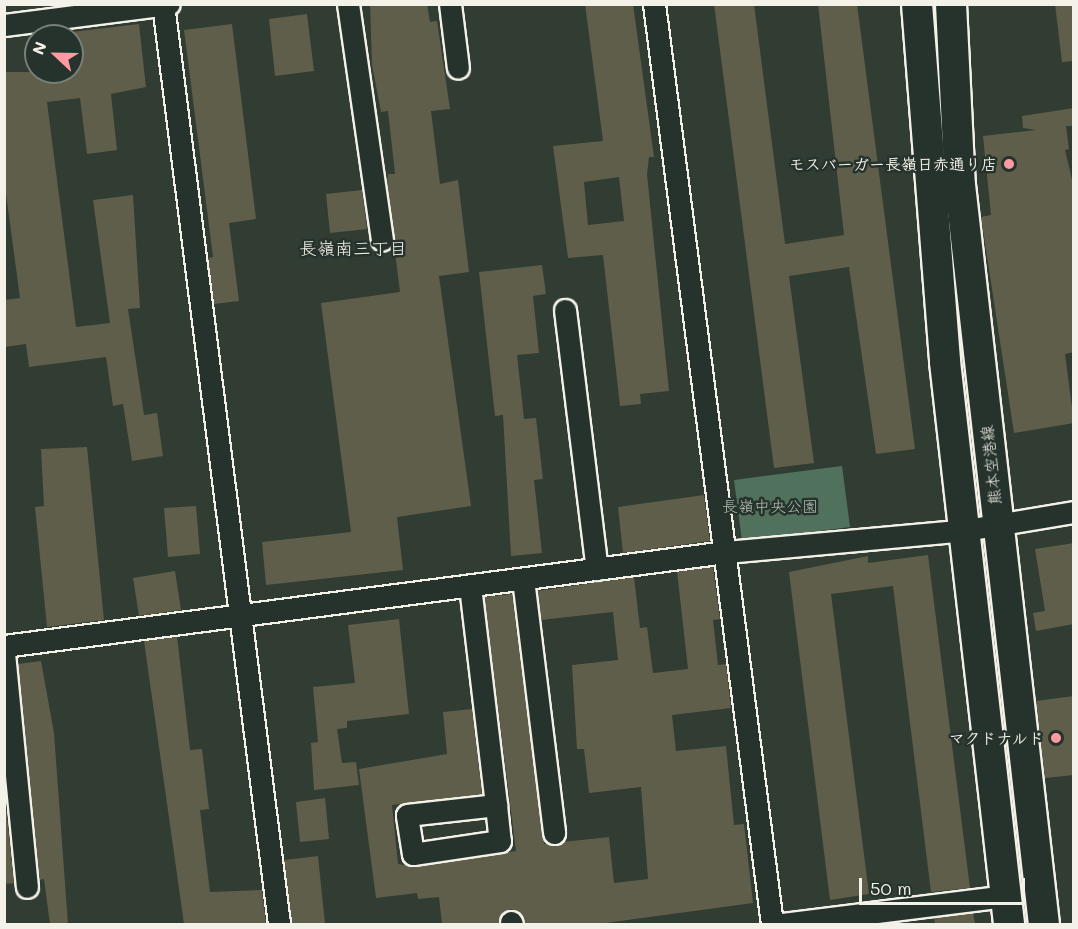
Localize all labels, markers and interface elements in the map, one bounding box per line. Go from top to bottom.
north arrow [24,24,84,84]
text: N [27,38,51,57]
place label: モスバーガー長嶺日赤通り店 [789,154,997,174]
marker: モスバーガー長嶺日赤通り店 [1002,157,1016,171]
district label: 長嶺南三丁目 [299,237,407,259]
street label: 熊本空港線 [977,424,1005,506]
park label: 長嶺中央公園 [722,496,818,516]
place label: マクドナルド [948,728,1044,748]
marker: マクドナルド [1049,731,1063,745]
scale bar [862,866,1028,904]
text: 50 m [870,876,912,900]

